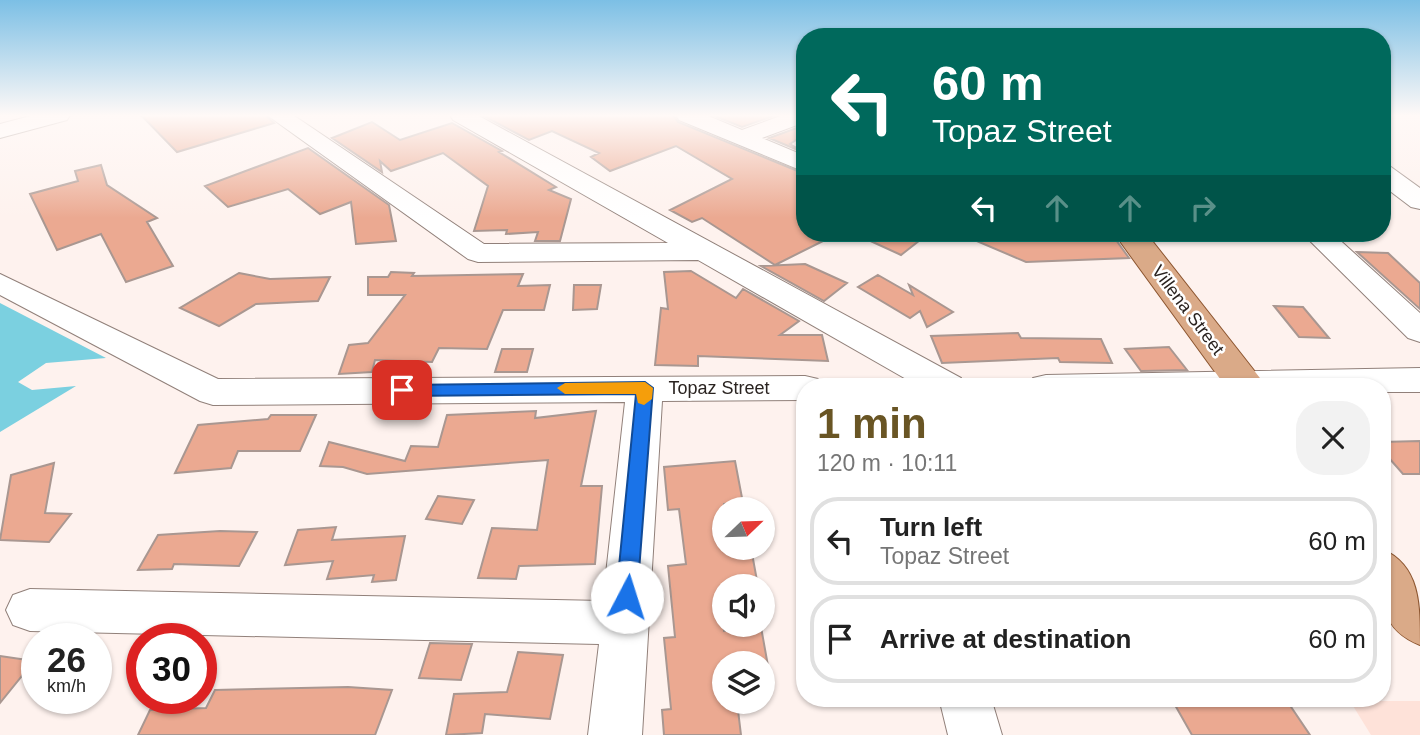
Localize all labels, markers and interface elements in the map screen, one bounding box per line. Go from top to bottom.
icon: left [817,56,908,147]
text: 60 m [932,56,1044,110]
text: Topaz Street [932,113,1112,149]
icon: left [965,189,1003,227]
icon: ahead [1038,189,1076,227]
icon: ahead [1111,189,1149,227]
icon: right [1184,189,1222,227]
street label: Villena Street [1148,261,1228,359]
pin [372,360,432,420]
icon: arrive [383,371,421,409]
street label: Topaz Street [668,378,770,398]
text: 1 min [817,400,927,447]
button: close [1296,401,1370,475]
text: 120 m · 10:11 [817,450,957,476]
north arrow [712,497,775,560]
map controls [712,497,775,714]
text: Turn left [880,512,982,542]
icon: left [821,522,859,560]
text: 60 m [1308,526,1366,556]
text: Topaz Street [880,543,1009,569]
position arrow [590,560,664,634]
button: sound [712,574,775,637]
icon: arrive [821,620,859,658]
speed limit sign: 30 [126,623,217,714]
text: Arrive at destination [880,624,1131,654]
text: 60 m [1308,624,1366,654]
text: 26 [47,640,86,679]
button: layers [712,651,775,714]
text: km/h [47,676,86,696]

